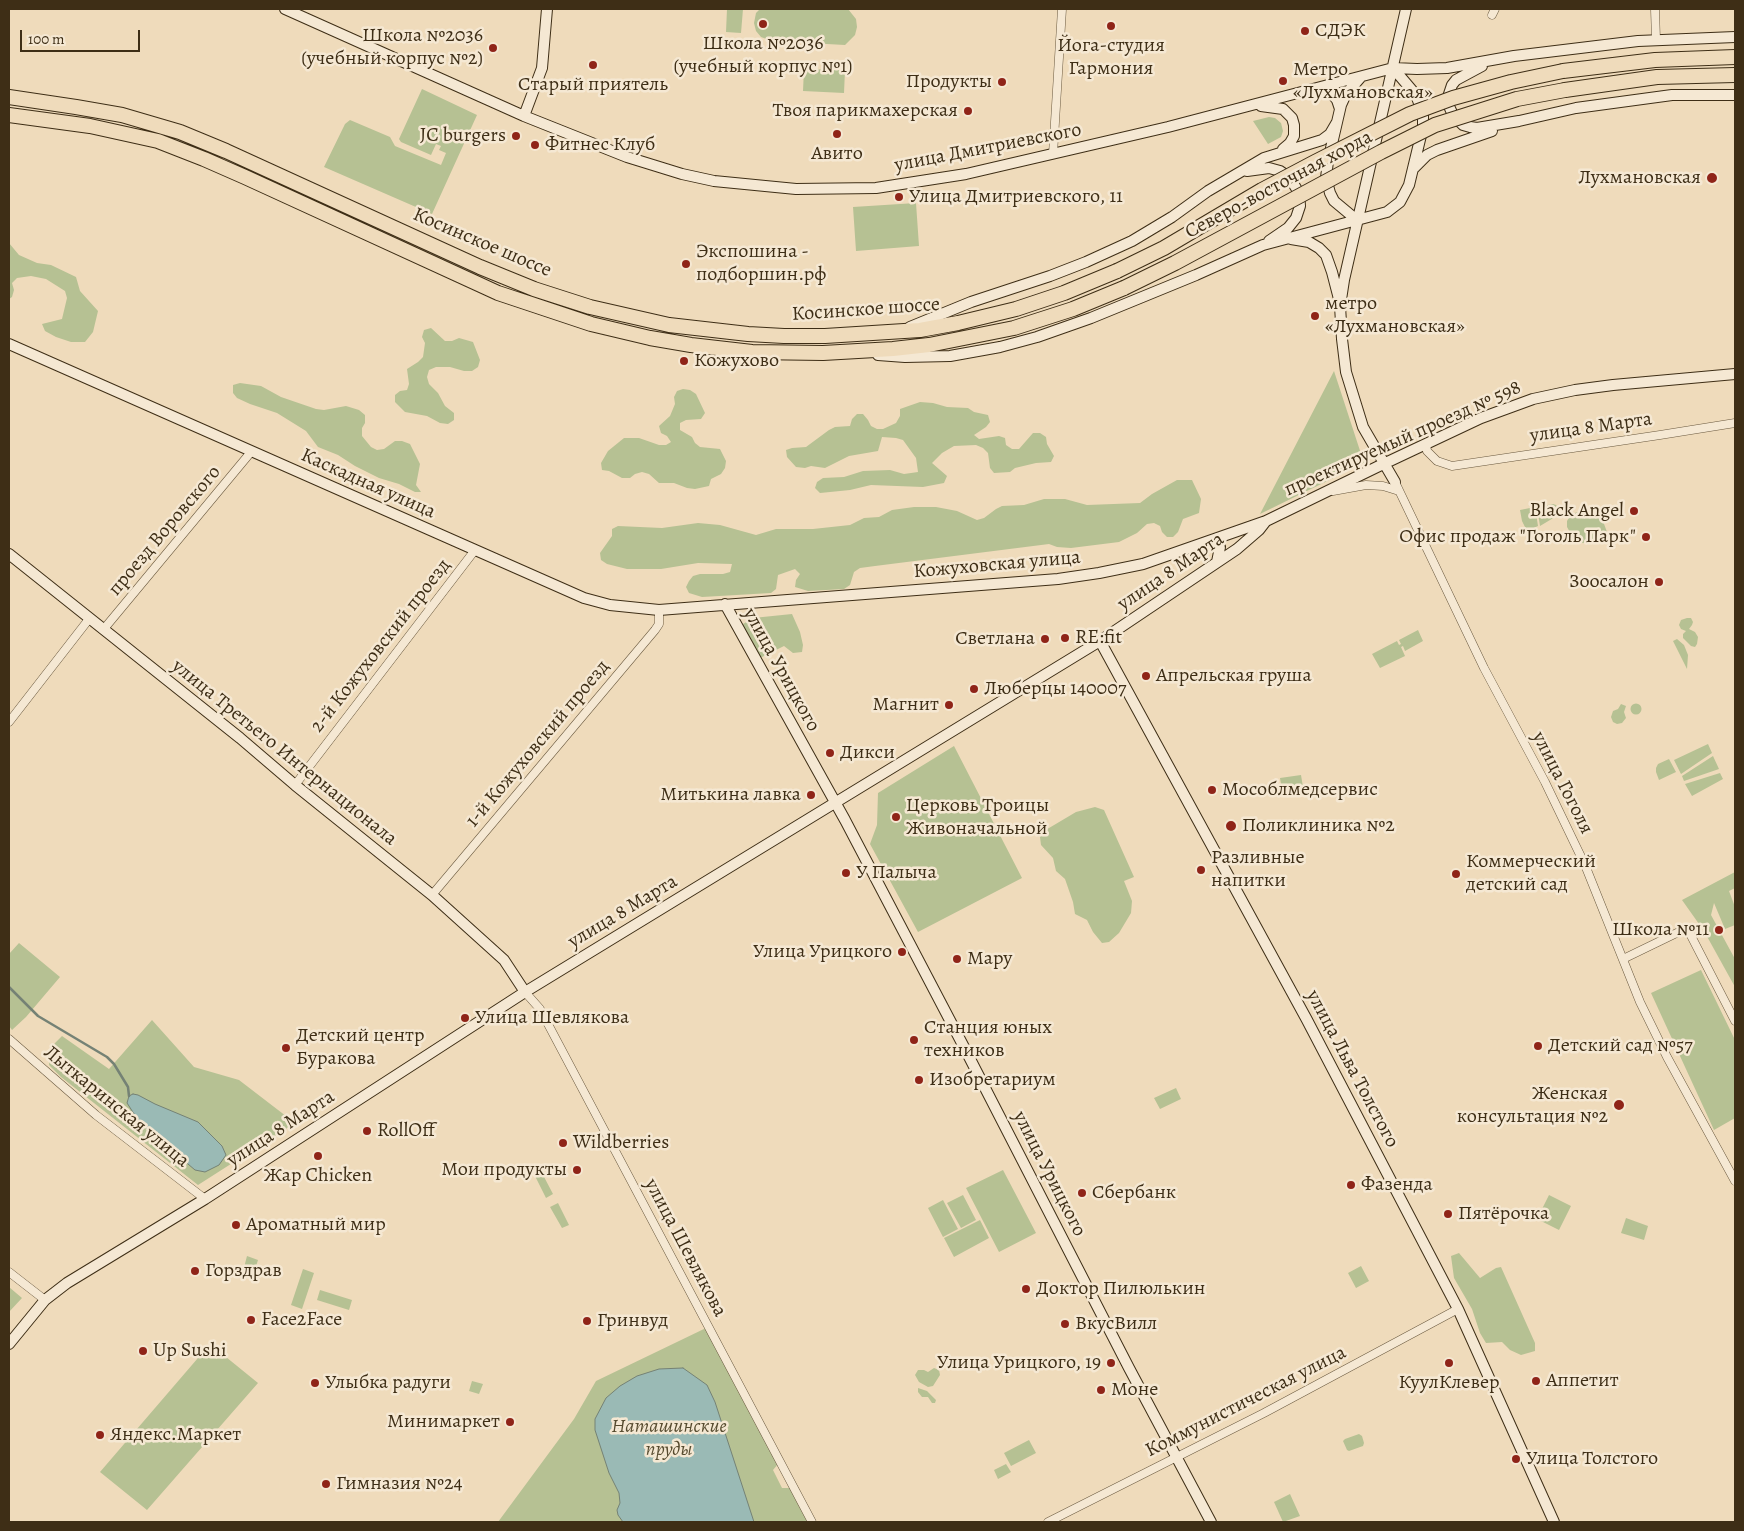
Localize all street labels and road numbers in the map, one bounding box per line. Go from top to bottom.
street label: улица Дмитриевского [893,118,1083,178]
street label: Северо-восточная хорда [1181,125,1377,245]
street label: Косинское шоссе [409,203,555,283]
street label: Косинское шоссе [791,293,941,327]
street label: проектируемый проезд № 598 [1281,376,1525,502]
street label: улица 8 Марта [1528,408,1654,448]
street label: Каскадная улица [297,444,439,524]
street label: проезд Воровского [104,461,226,601]
street label: улица 8 Марта [1113,528,1229,616]
street label: Кожуховская улица [912,546,1082,584]
street label: 2-й Кожуховский проезд [306,554,456,738]
street label: улица Урицкого [737,604,825,736]
street label: улица Третьего Интернационала [166,655,402,851]
street label: 1-й Кожуховский проезд [461,655,615,833]
street label: улица Гоголя [1526,728,1598,838]
street label: улица 8 Марта [564,870,682,954]
street label: улица Льва Толстого [1300,986,1404,1152]
street label: Лыткаринская улица [38,1041,194,1173]
street label: улица 8 Марта [223,1085,339,1173]
street label: улица Урицкого [1007,1107,1091,1241]
street label: улица Шевлякова [638,1175,732,1321]
street label: Коммунистическая улица [1142,1341,1350,1463]

